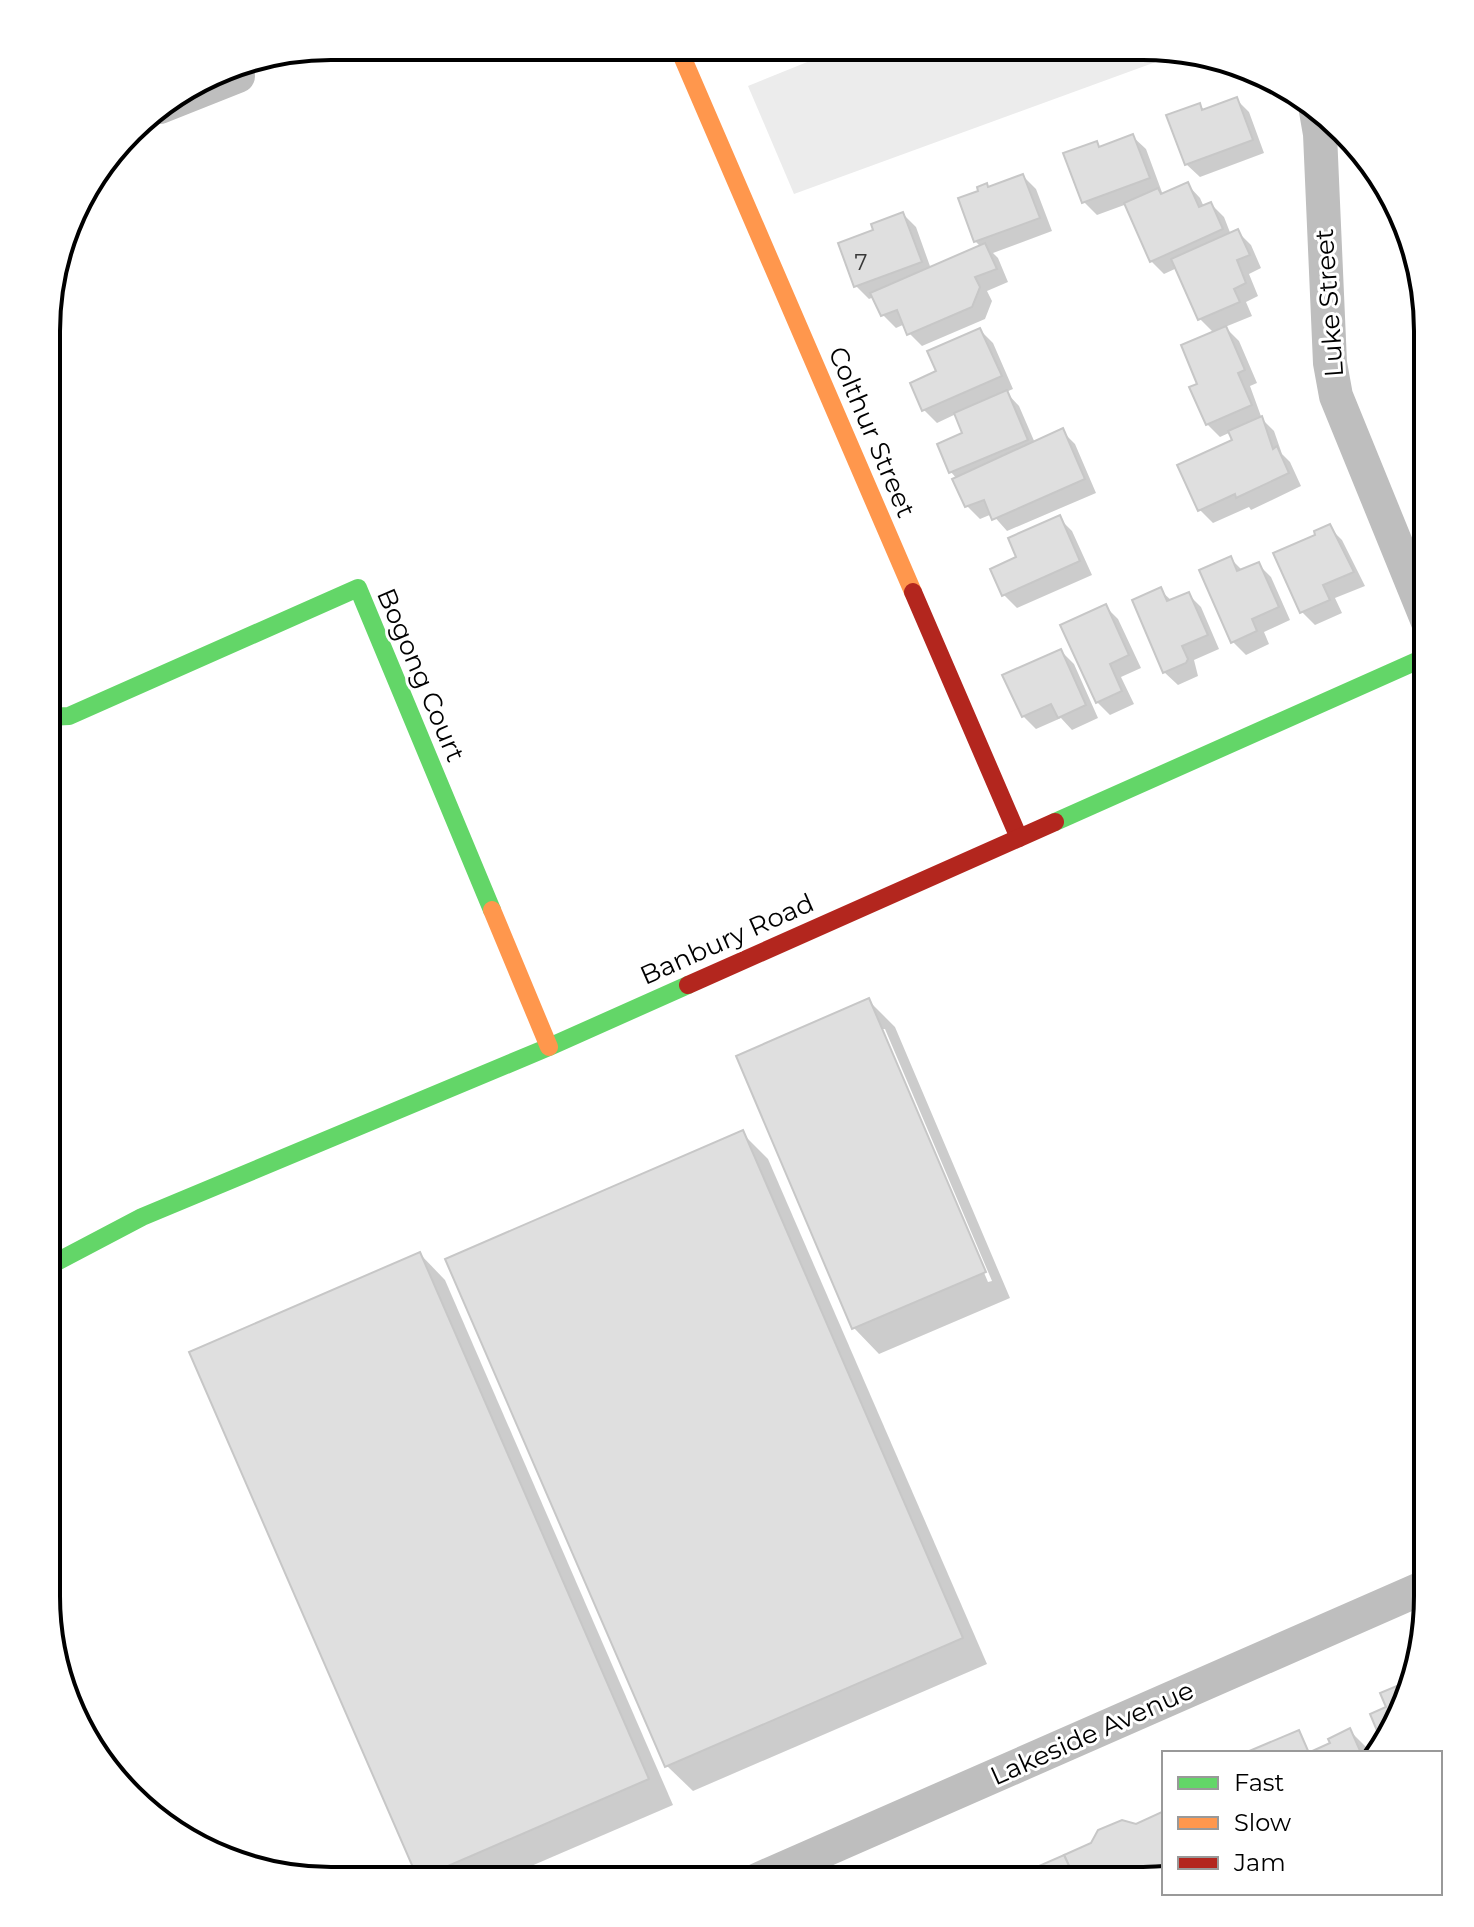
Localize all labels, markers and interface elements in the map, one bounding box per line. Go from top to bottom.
street label: Luke Street [1308,228,1350,378]
house number: 7 [855,249,868,276]
street label: Colthur Street [822,342,922,522]
street label: Bogong Court [370,584,472,766]
street label: Banbury Road [635,886,819,992]
street label: Lakeside Avenue [985,1674,1199,1792]
legend [1162,1751,1442,1895]
text: Fast [1234,1768,1285,1797]
text: Slow [1234,1808,1291,1837]
text: Jam [1233,1848,1286,1877]

